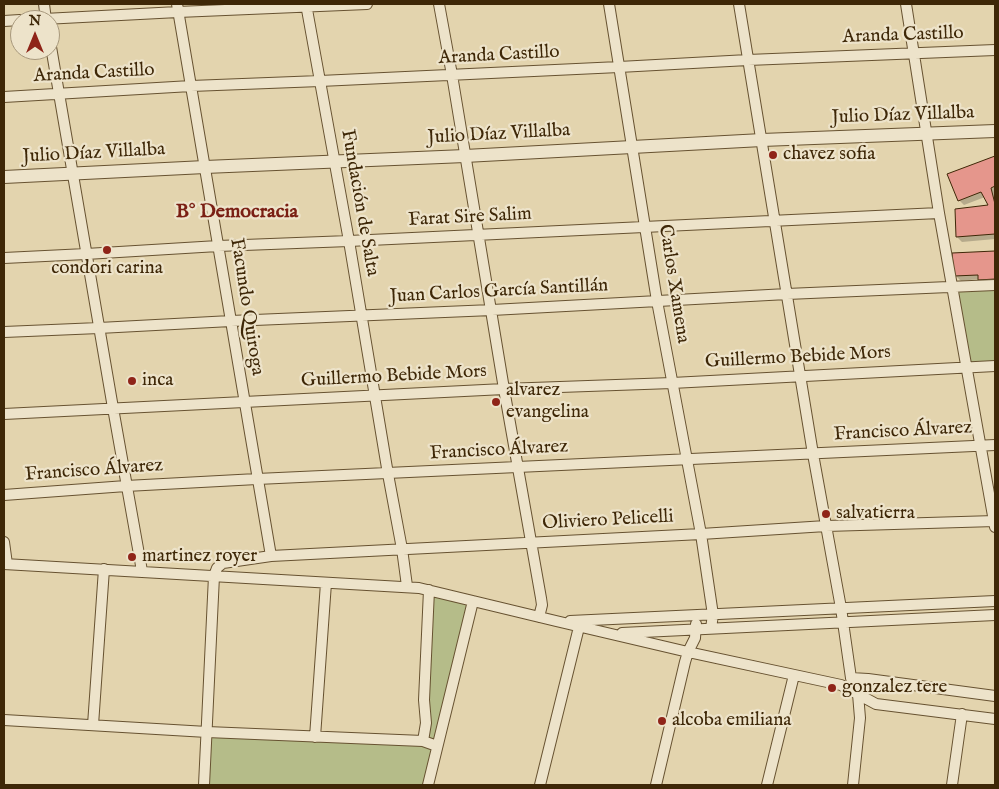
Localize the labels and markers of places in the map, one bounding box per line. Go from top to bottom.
place label: chavez sofia [783,144,875,166]
marker: chavez sofia [767,149,779,161]
marker: condori carina [101,244,113,256]
place label: condori carina [51,258,163,280]
place label: inca [142,370,174,392]
marker: inca [126,375,138,387]
place label: alvarez evangelina [506,380,589,424]
marker: alvarez evangelina [490,396,502,408]
place label: salvatierra [836,503,915,525]
marker: salvatierra [820,508,832,520]
place label: martinez royer [142,546,257,568]
marker: martinez royer [126,551,138,563]
place label: gonzalez tere [842,677,947,699]
marker: gonzalez tere [826,682,838,694]
place label: alcoba emiliana [672,710,792,732]
marker: alcoba emiliana [656,715,668,727]

